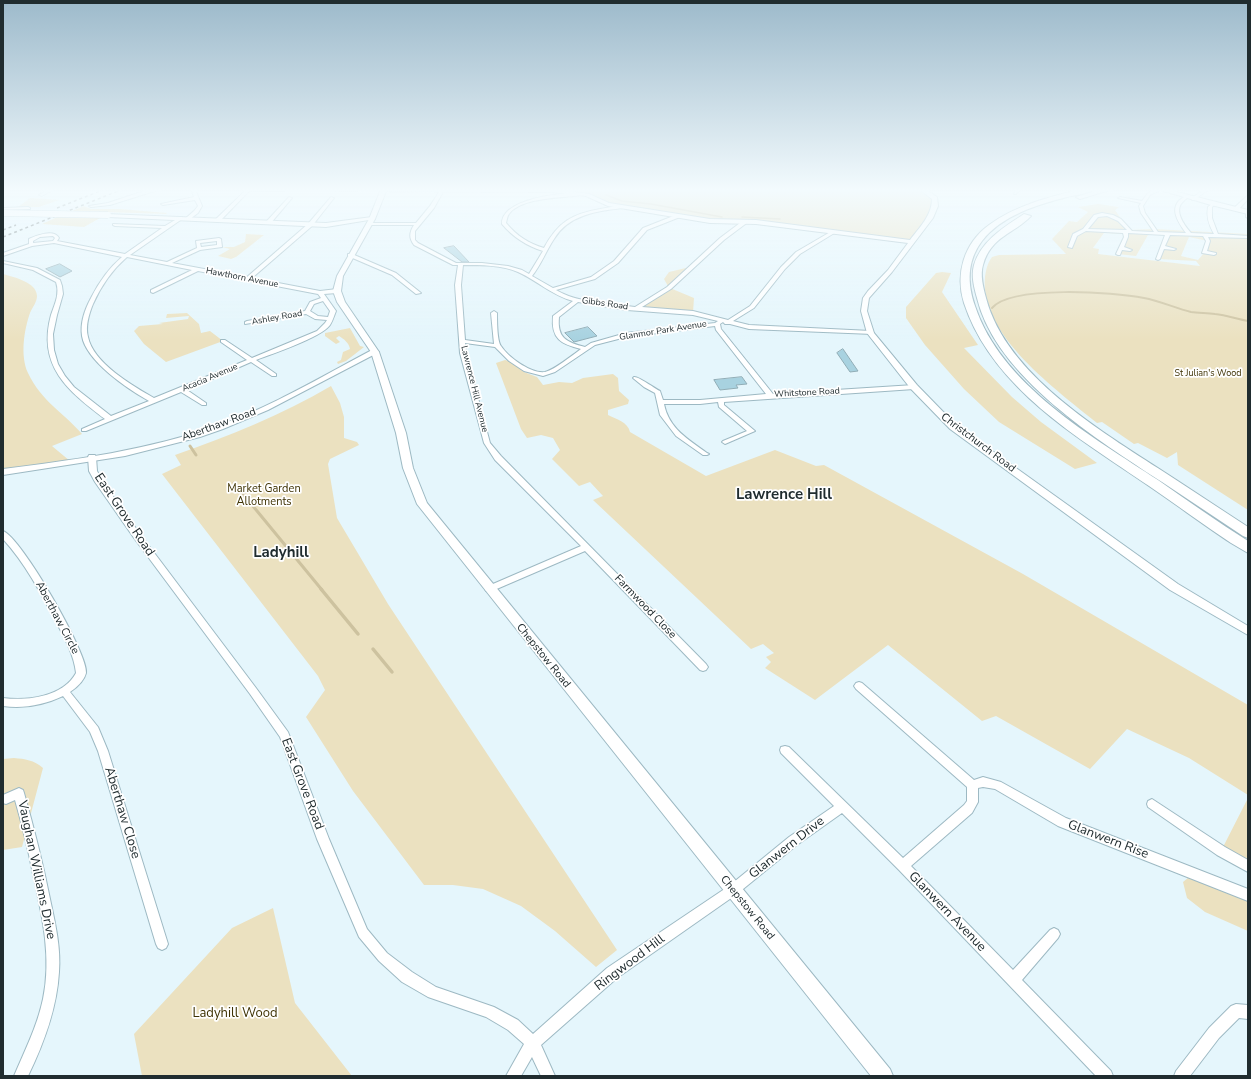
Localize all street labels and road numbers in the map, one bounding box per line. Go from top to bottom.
street label: Hawthorn Avenue [205,266,279,290]
street label: Gibbs Road [581,295,629,313]
street label: Ashley Road [251,308,303,328]
street label: Glanmor Park Avenue [619,319,707,343]
street label: Lawrence Hill Avenue [458,345,490,433]
street label: Acacia Avenue [181,361,239,395]
street label: Whitstone Road [774,386,840,400]
street label: Aberthaw Road [180,405,258,445]
street label: Christchurch Road [938,411,1018,475]
street label: East Grove Road [90,471,158,559]
street label: Farmwood Close [611,572,679,642]
street label: Aberthaw Circle [32,579,82,657]
street label: Chepstow Road [513,621,573,691]
street label: East Grove Road [277,736,327,832]
street label: Aberthaw Close [101,765,143,861]
street label: Vaughan Williams Drive [14,799,58,941]
street label: Glanwern Drive [746,814,828,882]
street label: Glanwern Rise [1065,817,1151,863]
street label: Glanwern Avenue [905,869,989,955]
street label: Chepstow Road [717,873,777,943]
street label: Ringwood Hill [592,932,668,994]

